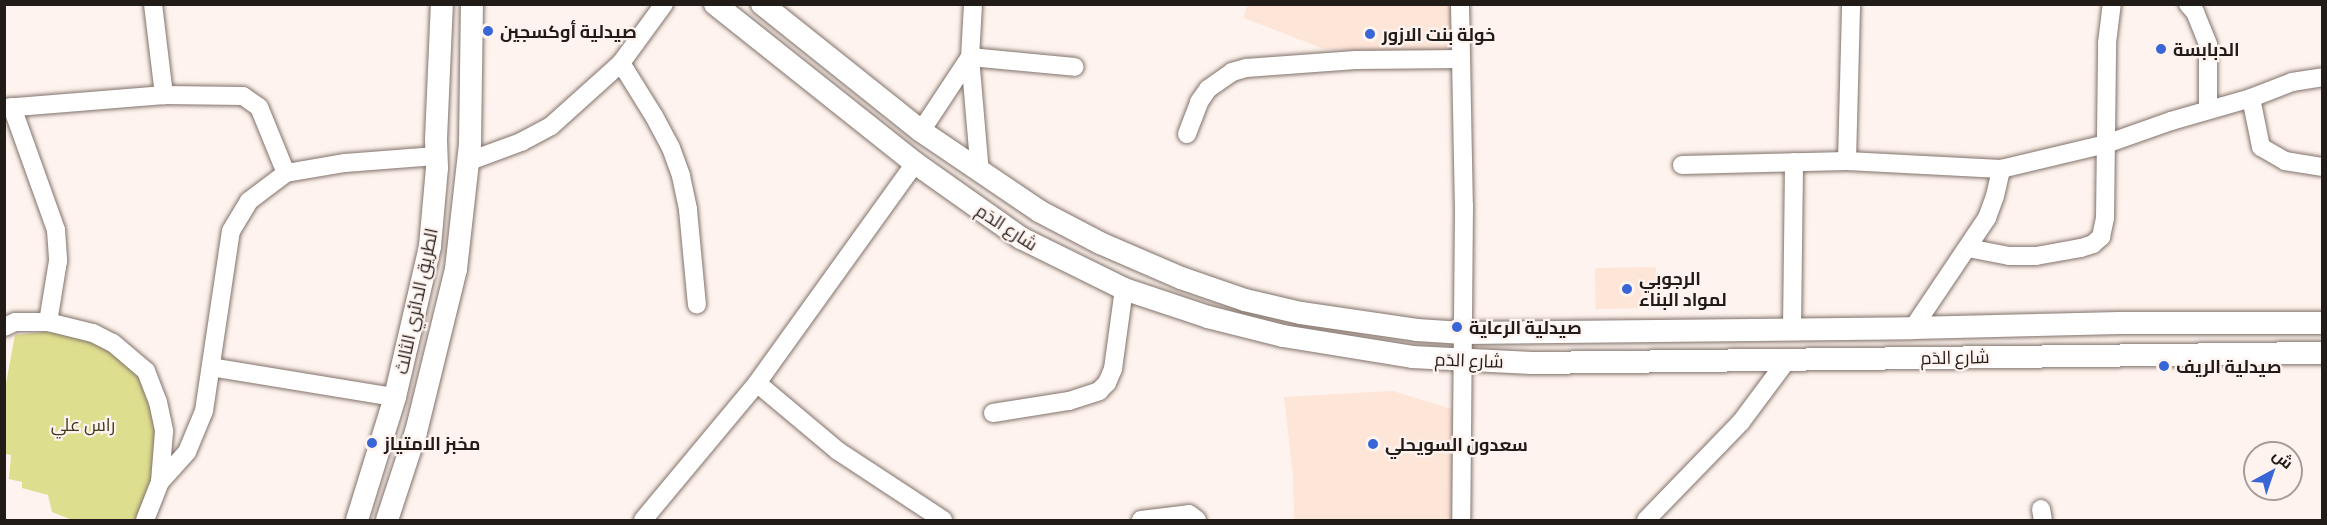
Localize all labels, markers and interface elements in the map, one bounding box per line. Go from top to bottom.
place label: صيدلية أوكسجين [500,20,637,42]
place label: خولة بنت الازور [1382,23,1495,45]
marker: صيدلية أوكسجين [481,24,495,38]
marker: خولة بنت الازور [1363,27,1377,41]
place label: الدبابسة [2173,38,2240,60]
marker: الدبابسة [2154,42,2168,56]
street label: شارع الدَم [972,199,1042,255]
street label: الطريق الدائري الثالث [390,226,442,376]
place label: الرجوبي لمواد البناء [1639,268,1727,310]
marker: الرجوبي لمواد البناء [1620,282,1634,296]
place label: صيدلية الرعاية [1469,316,1582,338]
marker: صيدلية الرعاية [1450,320,1464,334]
street label: شارع الدَم [1920,346,1990,368]
street label: شارع الدَم [1434,348,1504,372]
place label: صيدلية الريف [2176,355,2282,377]
marker: صيدلية الريف [2157,359,2171,373]
park label: راس علي [51,413,115,435]
place label: مخبز اﻻمتياز [384,432,480,454]
place label: سعدون السويحلي [1385,433,1528,455]
marker: مخبز اﻻمتياز [365,436,379,450]
marker: سعدون السويحلي [1366,437,1380,451]
north arrow [2243,441,2303,501]
text: ش [2270,444,2298,472]

